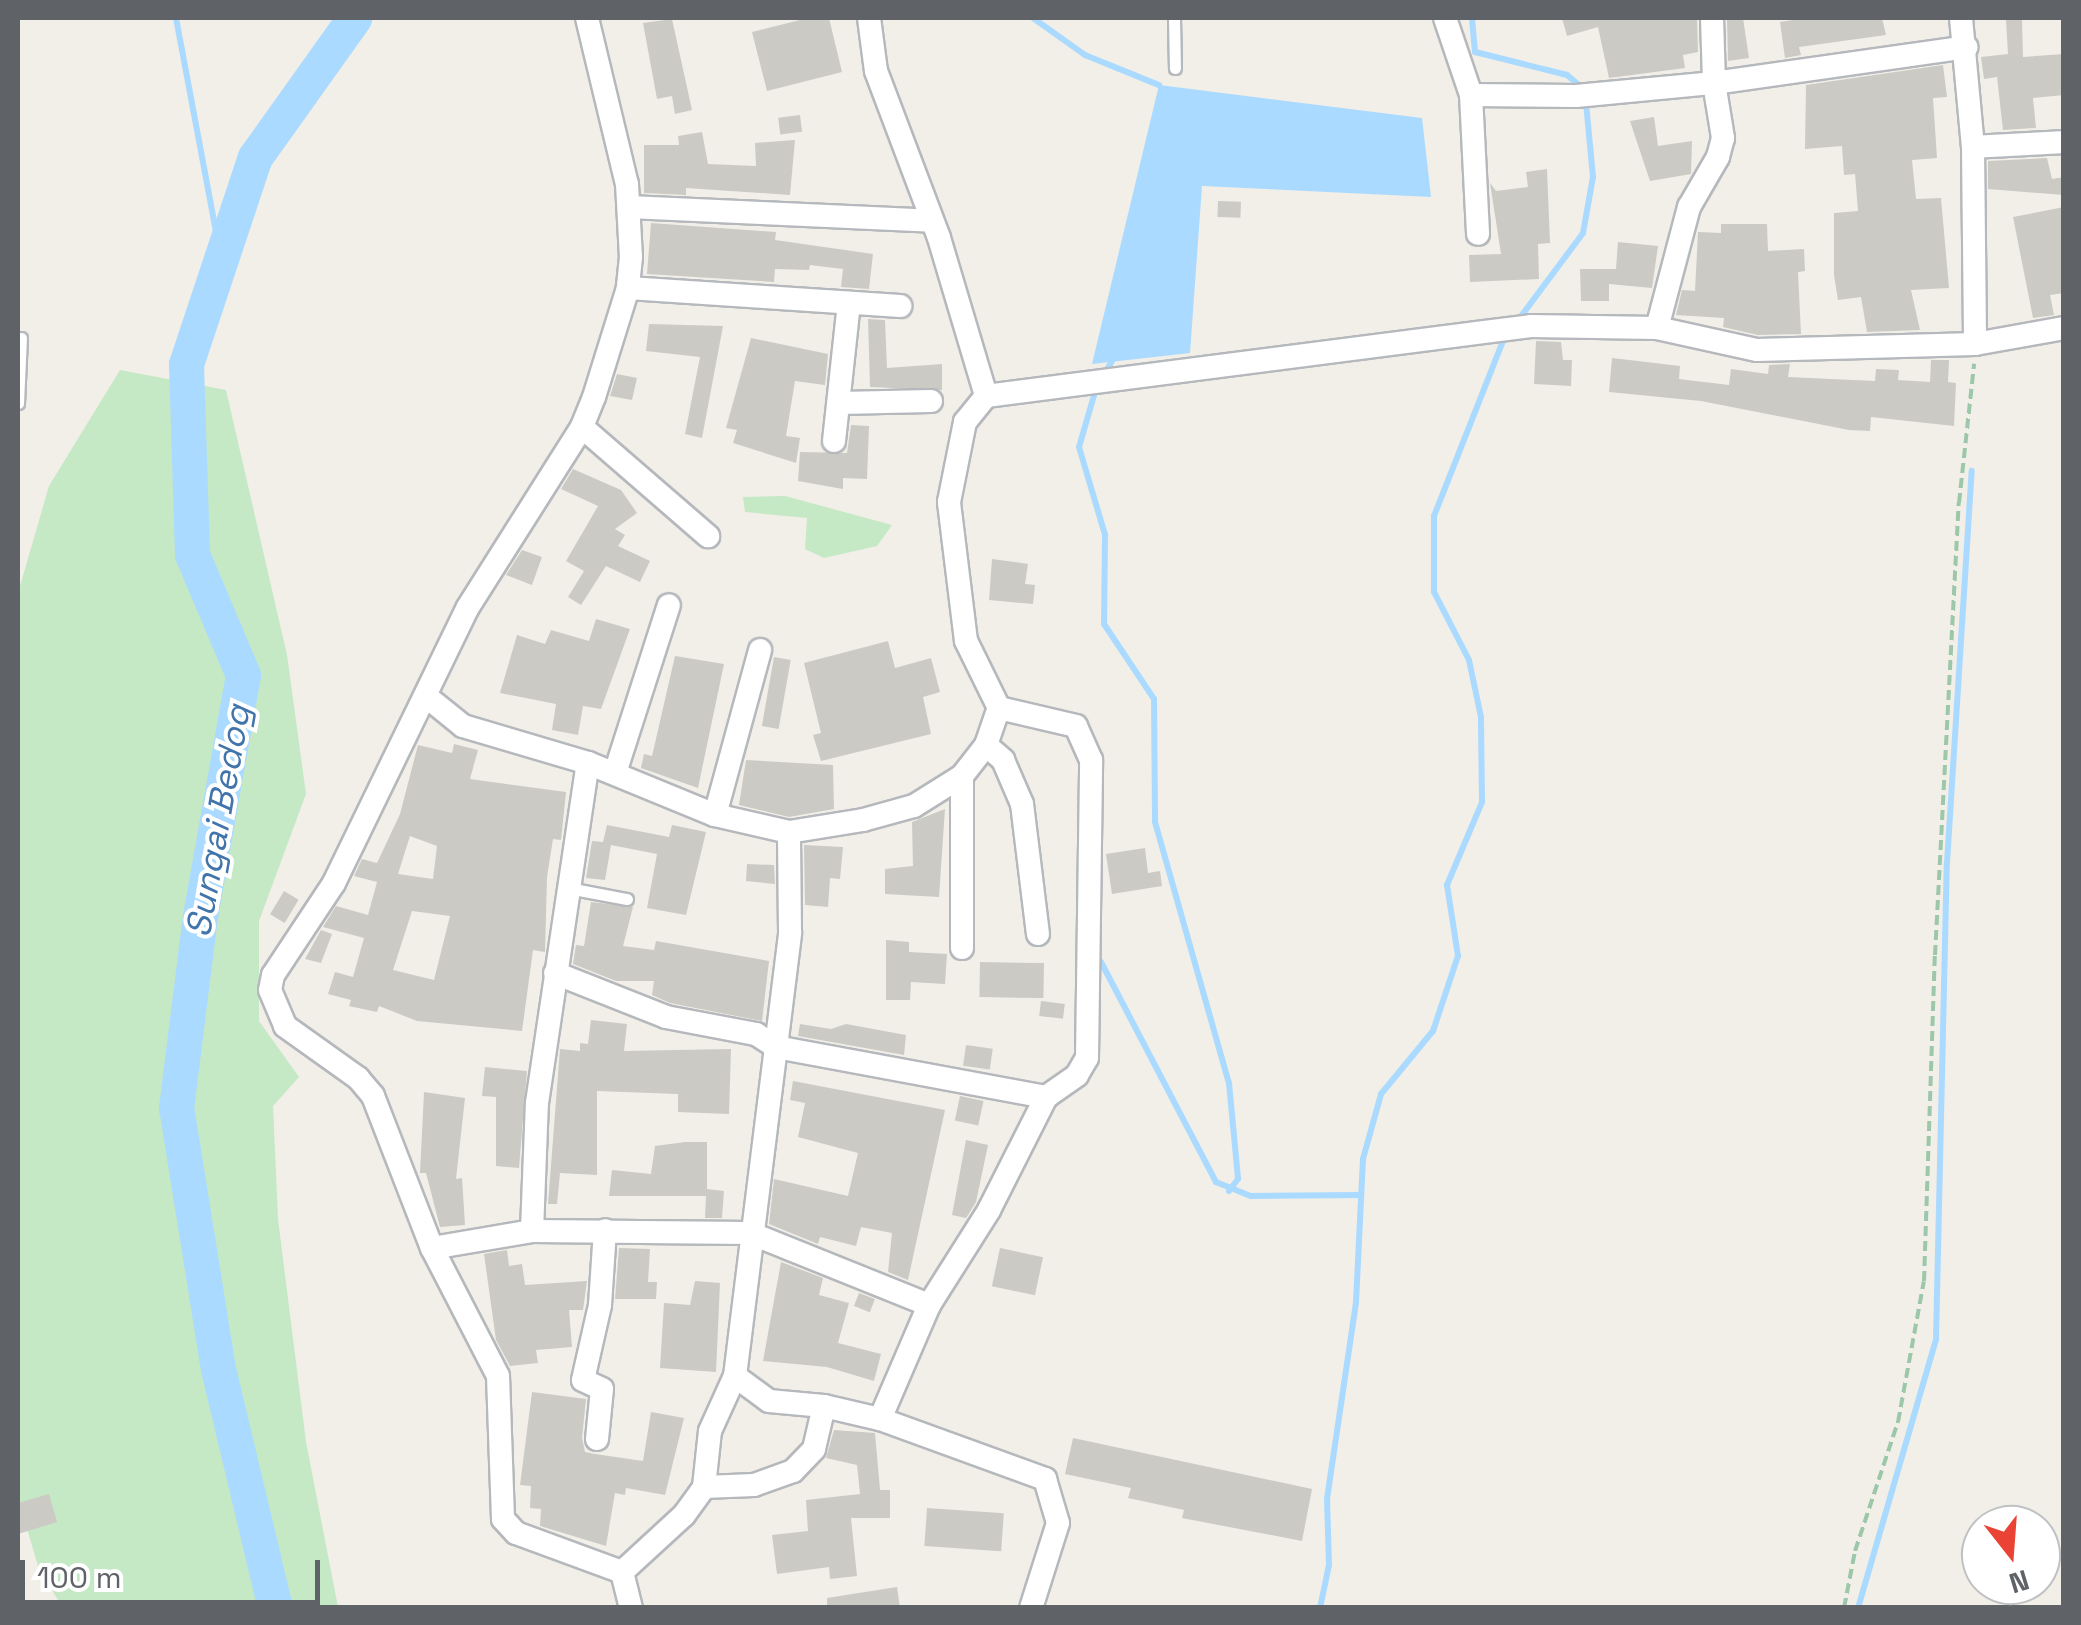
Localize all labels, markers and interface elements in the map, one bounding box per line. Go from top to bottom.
water label: Sungai Bedog [177,702,259,940]
north arrow [1961,1505,2061,1605]
scale bar [25,1540,325,1602]
text: 100 m [37,1558,122,1597]
text: N [2005,1562,2033,1602]

